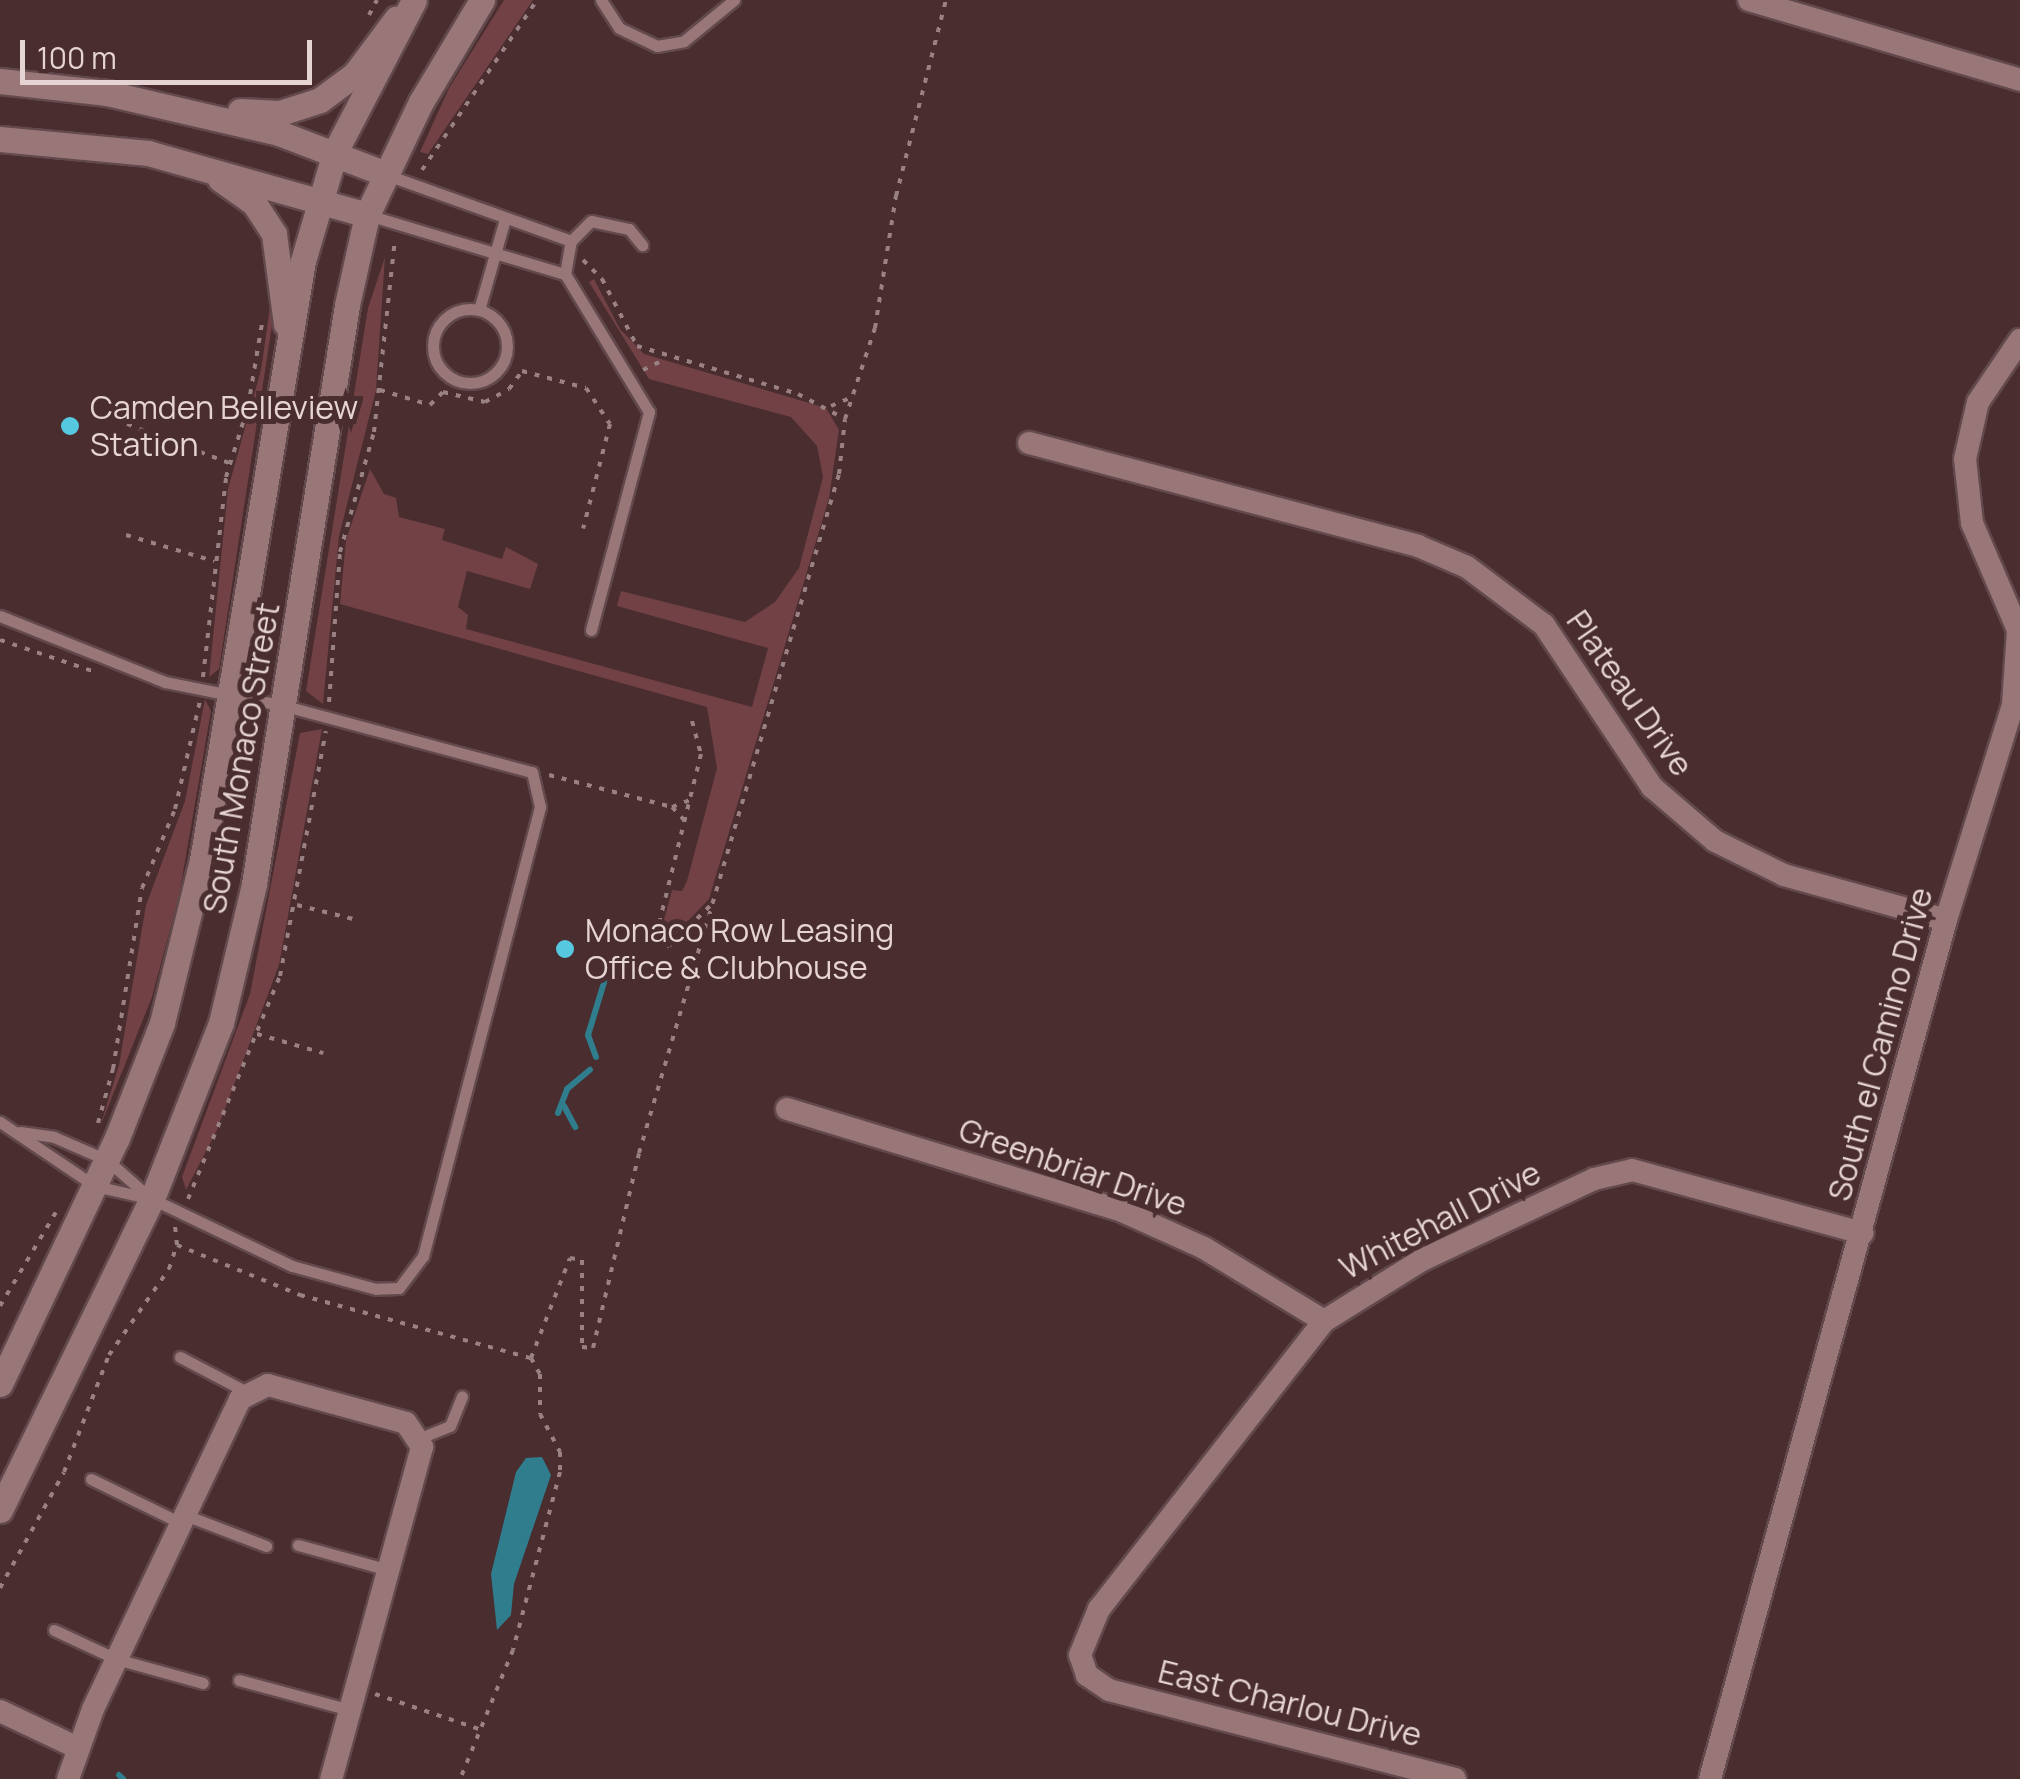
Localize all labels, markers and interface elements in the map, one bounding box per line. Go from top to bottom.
scale bar [25,20,318,82]
text: 100 m [37,37,117,78]
place label: Camden Belleview Station [90,389,358,464]
marker: Camden Belleview Station [59,415,81,437]
street label: South Monaco Street [195,600,287,916]
street label: Plateau Drive [1559,603,1701,783]
street label: South el Camino Drive [1820,883,1940,1205]
place label: Monaco Row Leasing Office & Clubhouse [585,912,894,987]
marker: Monaco Row Leasing Office & Clubhouse [554,938,576,960]
street label: Greenbriar Drive [954,1110,1192,1224]
street label: Whitehall Drive [1333,1153,1547,1287]
street label: East Charlou Drive [1154,1652,1426,1754]

